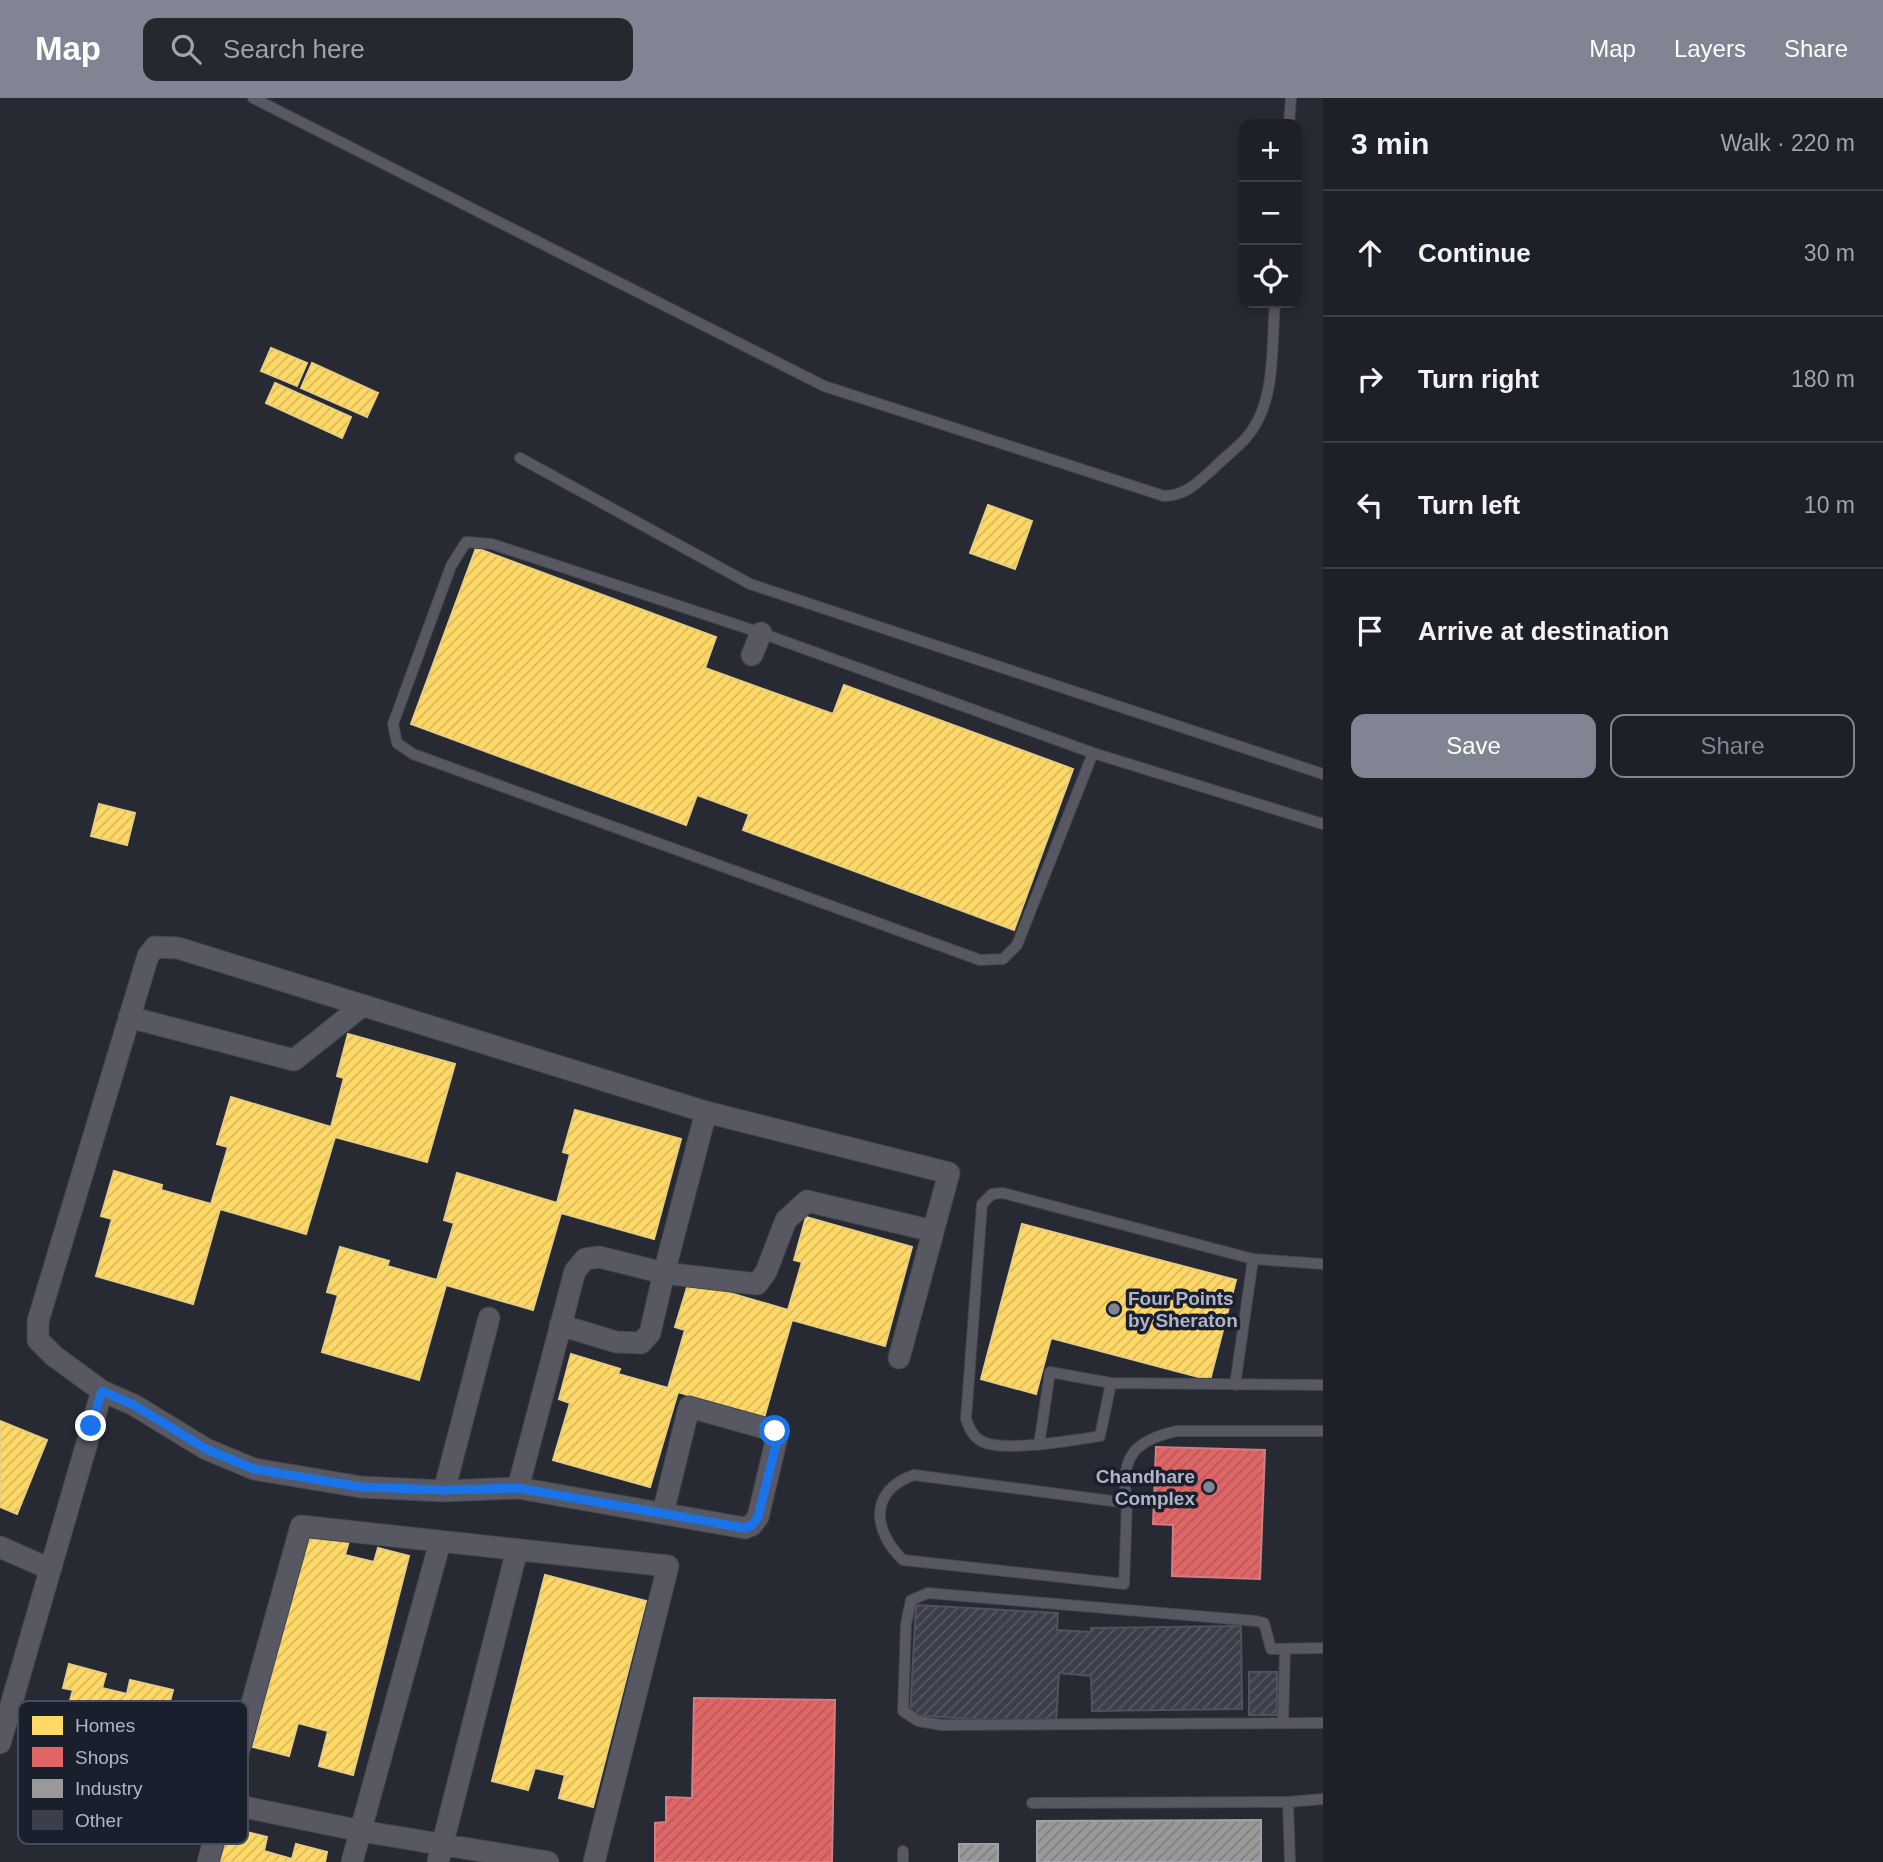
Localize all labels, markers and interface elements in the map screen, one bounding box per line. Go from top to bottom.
search box [143,18,633,81]
text: Map [35,30,101,67]
icon: search [167,30,205,68]
text: Search here [223,34,365,64]
text: Map [1589,35,1636,62]
text: Layers [1674,35,1746,62]
text: Share [1784,35,1848,62]
map controls [1239,119,1302,308]
button: + [1239,119,1302,182]
text: 3 min [1351,127,1429,160]
text: Walk · 220 m [1720,130,1855,156]
button: − [1239,182,1302,245]
icon: ahead [1351,234,1389,272]
text: Continue [1418,238,1531,268]
text: 30 m [1804,240,1855,266]
button: locate [1239,245,1302,308]
icon: right [1351,360,1389,398]
text: Turn right [1418,364,1539,394]
text: 180 m [1791,366,1855,392]
icon: left [1351,486,1389,524]
text: Turn left [1418,490,1520,520]
text: 10 m [1804,492,1855,518]
icon: arrive [1351,612,1389,650]
text: Arrive at destination [1418,616,1669,646]
button: Save [1351,714,1596,778]
button: Share [1610,714,1855,778]
place label: Four Points by Sheraton [1128,1288,1238,1331]
marker: Four Points by Sheraton [1106,1301,1122,1317]
route end [75,1410,106,1441]
route start [759,1415,790,1446]
place label: Chandhare Complex [1096,1466,1195,1509]
marker: Chandhare Complex [1201,1479,1217,1495]
legend [18,1701,248,1844]
text: Homes [75,1715,135,1736]
text: Shops [75,1747,129,1768]
text: Industry [75,1778,143,1799]
text: Other [75,1810,123,1831]

